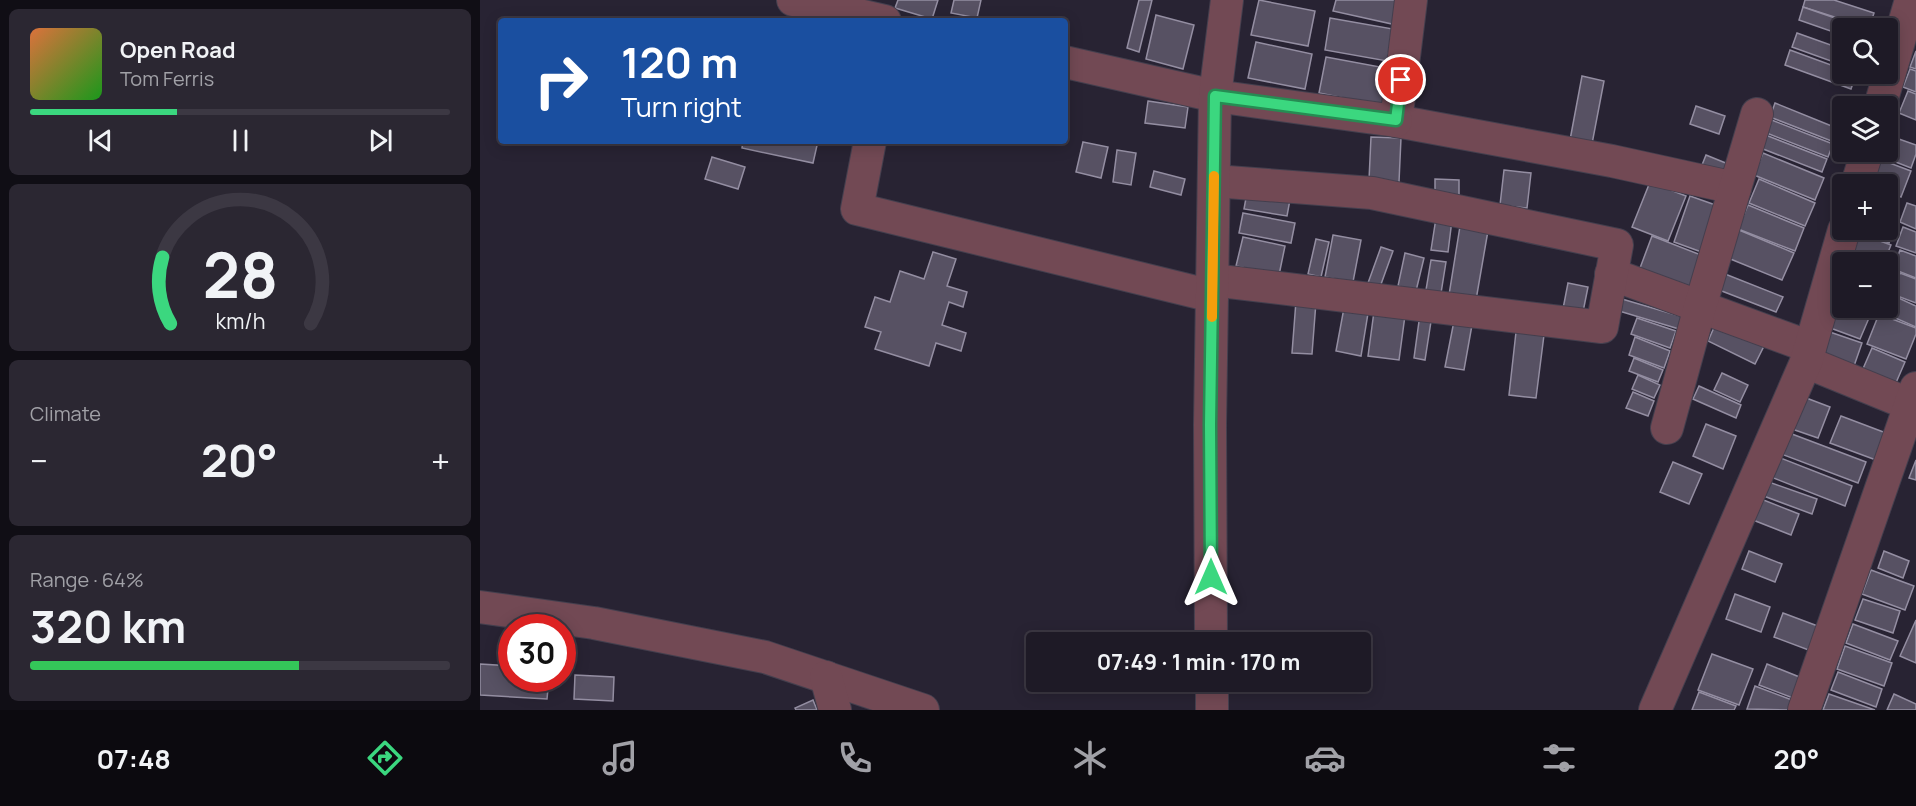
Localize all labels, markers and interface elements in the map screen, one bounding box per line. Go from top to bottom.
map controls [1832,18,1898,318]
button: search [1832,18,1898,84]
text: 120 m [621,33,738,91]
text: Open Road [120,35,235,65]
icon: right [522,42,600,120]
pin [1375,54,1426,105]
icon: arrive [1384,63,1417,96]
text: Tom Ferris [120,65,214,92]
text: Turn right [621,88,742,125]
button: layers [1832,96,1898,162]
icon: previous [84,124,117,157]
icon: pause [224,124,257,157]
icon: next [364,124,397,157]
button: + [1832,174,1898,240]
text: 28 [202,232,278,318]
button: − [1832,252,1898,318]
text: km/h [215,307,265,336]
text: Climate [30,400,101,427]
text: 20° [201,429,278,491]
text: − [30,438,48,483]
text: + [431,438,450,483]
position arrow [1179,545,1243,609]
text: Range · 64% [30,566,144,593]
text: 320 km [30,595,186,657]
speed limit sign: 30 [498,614,576,692]
text: 07:49 · 1 min · 170 m [1097,647,1300,677]
icon: directions [364,737,406,779]
icon: music [599,737,641,779]
icon: phone [834,737,876,779]
icon: climate [1069,737,1111,779]
icon: car [1304,737,1346,779]
icon: filters [1538,737,1580,779]
text: 07:48 [96,740,171,777]
text: 20° [1773,740,1819,777]

